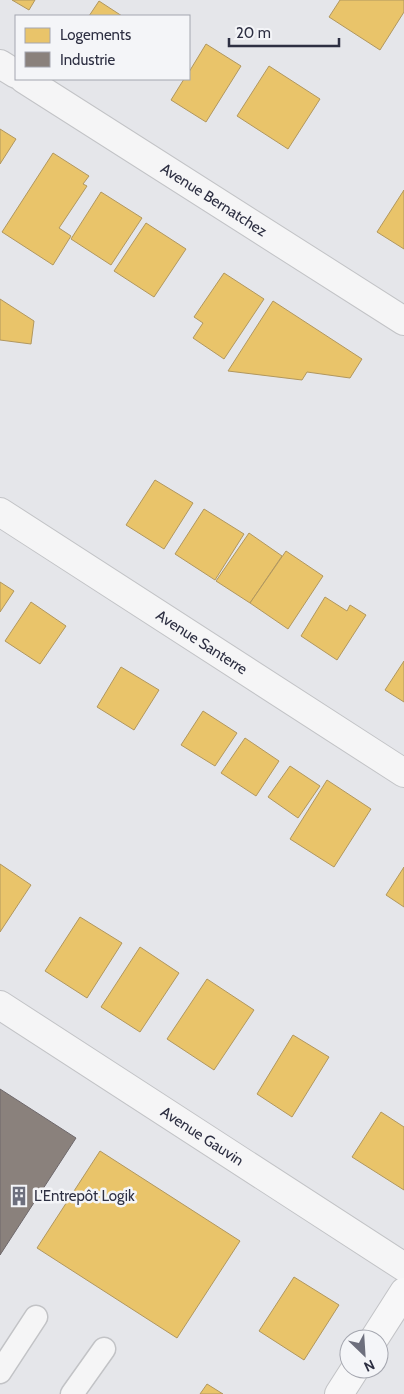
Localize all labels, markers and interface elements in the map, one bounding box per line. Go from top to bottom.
legend [15,15,190,80]
scale bar [229,15,339,47]
text: 20 m [236,24,271,42]
text: Logements [60,26,131,44]
text: Industrie [60,51,115,69]
street label: Avenue Bernatchez [157,159,270,240]
street label: Avenue Santerre [153,606,251,678]
street label: Avenue Gauvin [157,1103,247,1170]
building icon: L'Entrepôt Logik [8,1185,30,1207]
place label: L'Entrepôt Logik [34,1187,135,1205]
north arrow [339,1329,389,1379]
text: N [361,1356,378,1376]

